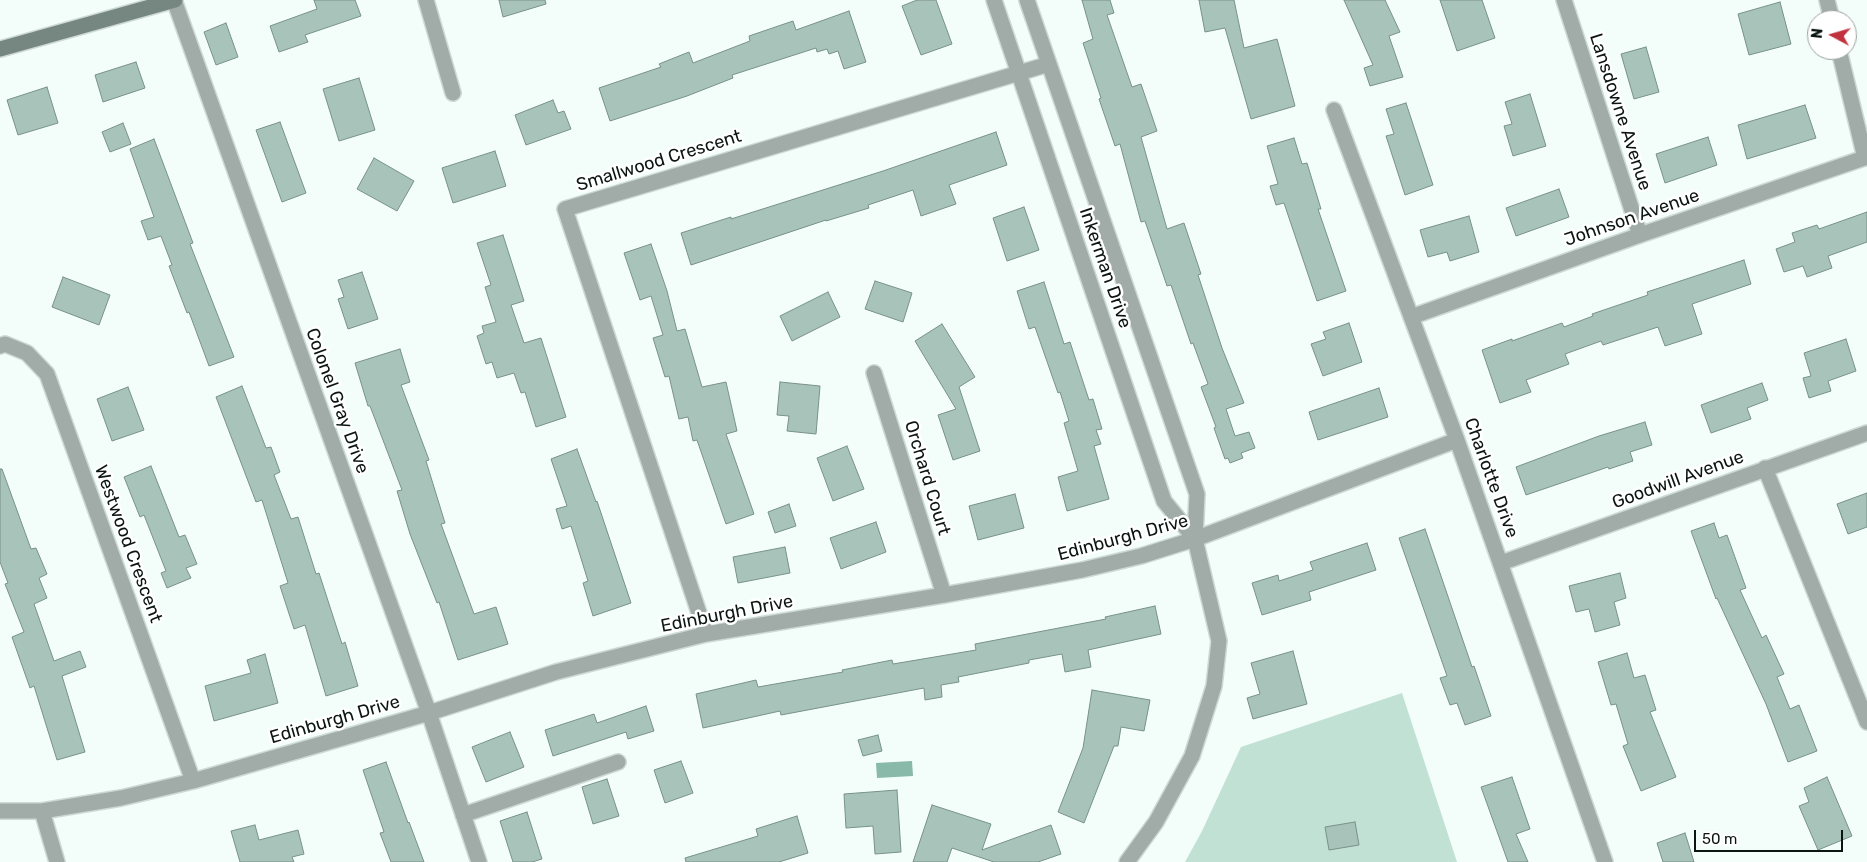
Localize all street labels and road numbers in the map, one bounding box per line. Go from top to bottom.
street label: Lansdowne Avenue [1584,31,1656,193]
street label: Smallwood Crescent [574,126,744,196]
street label: Johnson Avenue [1562,185,1702,251]
street label: Inkerman Drive [1074,205,1136,331]
street label: Colonel Gray Drive [301,325,373,477]
street label: Charlotte Drive [1459,415,1523,541]
street label: Orchard Court [899,418,955,538]
street label: Goodwill Avenue [1609,446,1747,514]
street label: Westwood Crescent [89,462,167,626]
street label: Edinburgh Drive [1055,510,1191,566]
street label: Edinburgh Drive [659,591,795,637]
street label: Edinburgh Drive [267,691,403,749]

